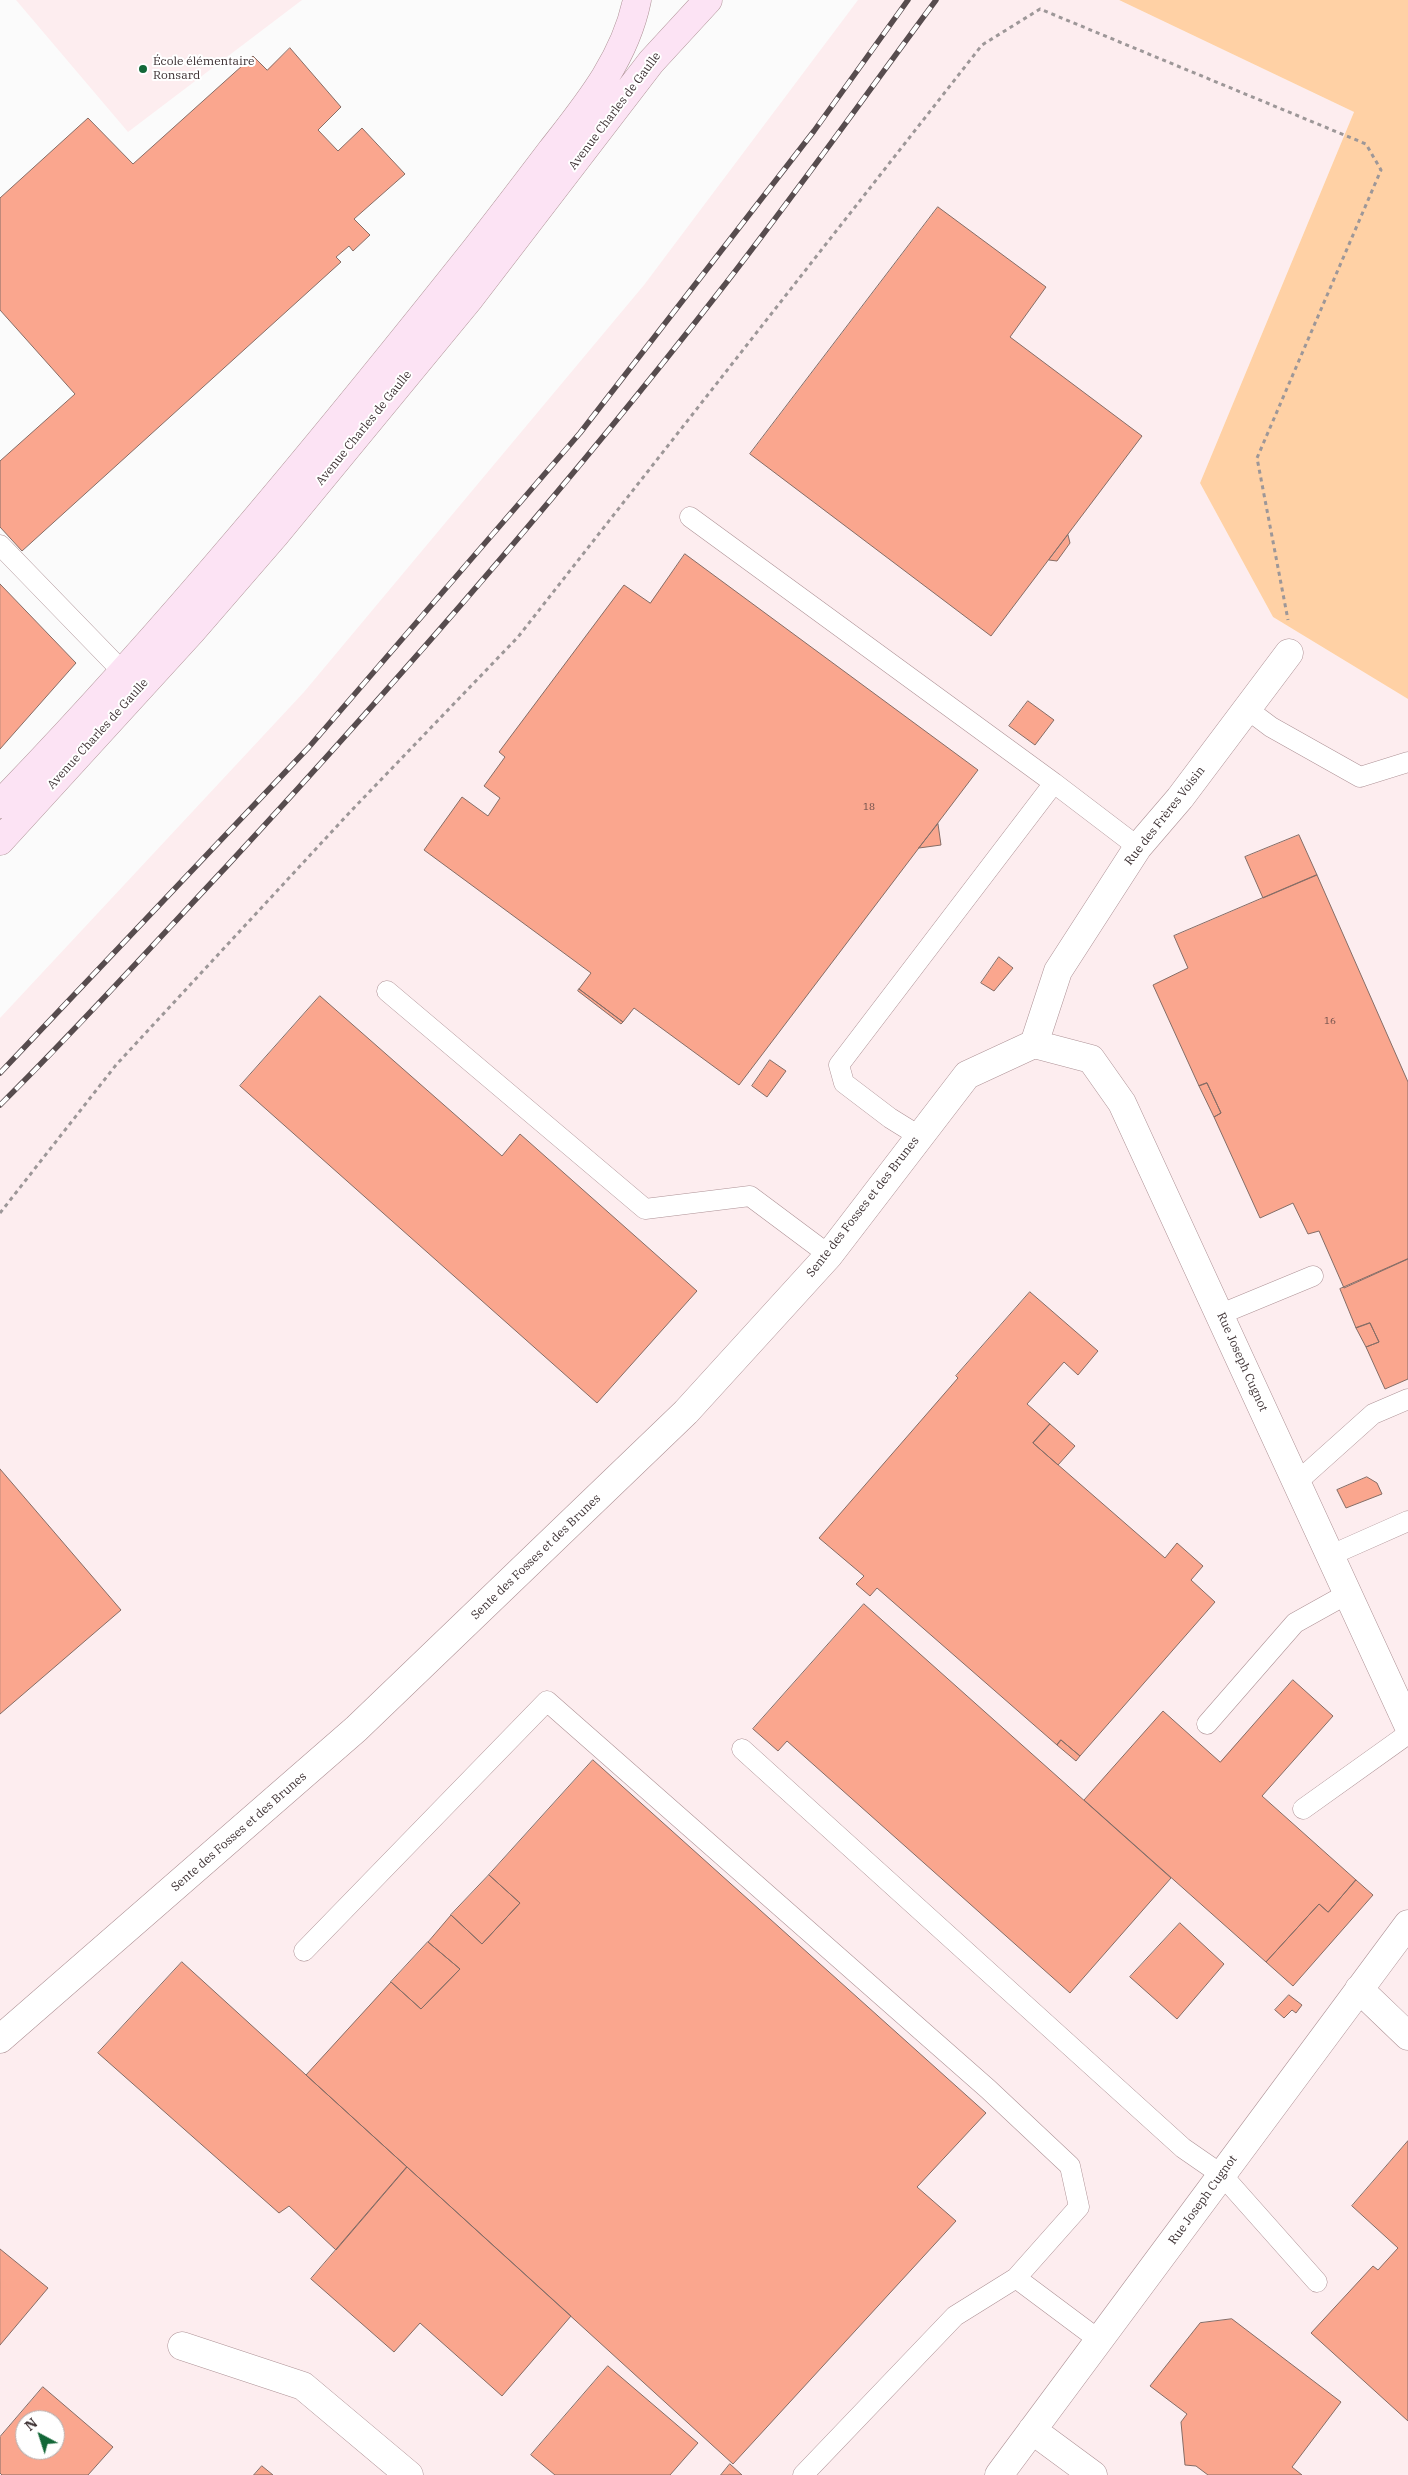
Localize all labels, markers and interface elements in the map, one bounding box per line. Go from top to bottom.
street label: Avenue Charles de Gaulle [566,49,664,173]
place label: École élémentaire Ronsard [153,55,255,83]
marker: École élémentaire Ronsard [137,63,149,75]
street label: Avenue Charles de Gaulle [313,368,415,488]
street label: Avenue Charles de Gaulle [45,676,151,792]
street label: Rue des Frères Voisin [1122,764,1208,868]
house number: 18 [863,801,875,813]
house number: 16 [1324,1015,1336,1027]
street label: Sente des Fosses et des Brunes [804,1134,922,1280]
street label: Rue Joseph Cugnot [1214,1310,1270,1414]
street label: Sente des Fosses et des Brunes [468,1491,604,1623]
street label: Sente des Fosses et des Brunes [169,1769,309,1895]
street label: Rue Joseph Cugnot [1166,2152,1240,2248]
north arrow [15,2410,65,2460]
text: N [21,2414,41,2435]

